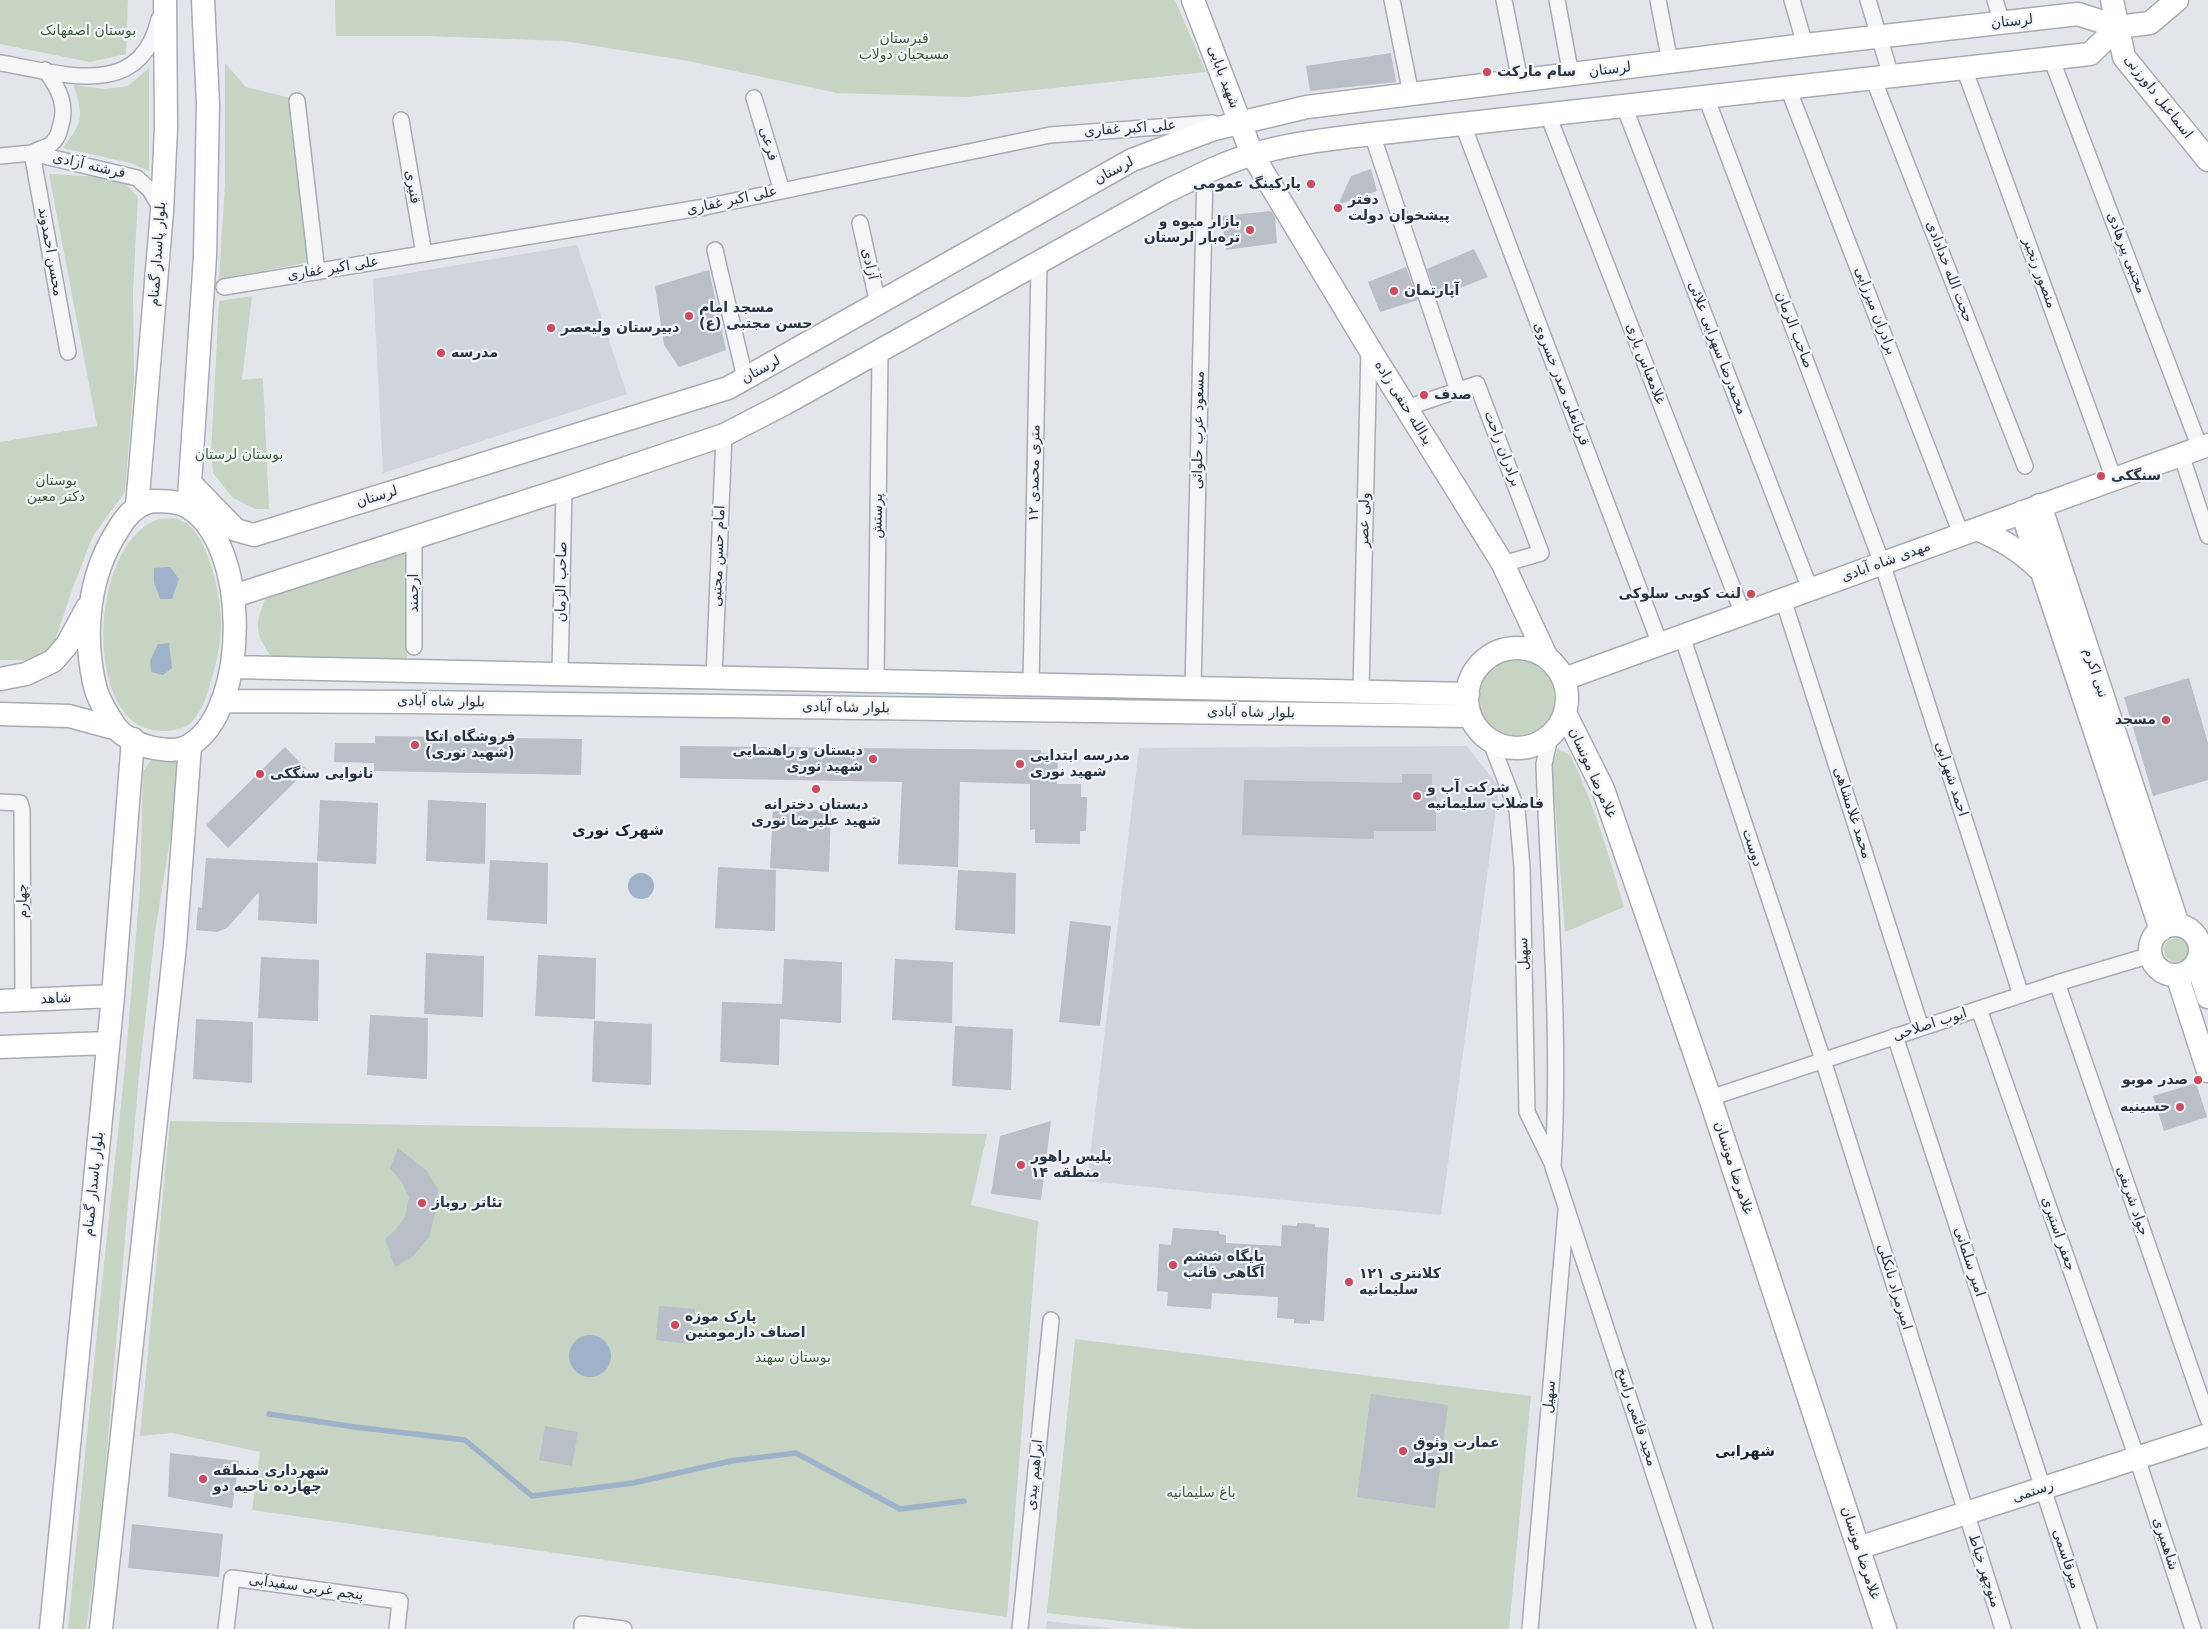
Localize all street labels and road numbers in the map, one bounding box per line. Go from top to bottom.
street label: لرستان [1990,11,2034,33]
street label: شهید بابایی [1203,43,1243,111]
street label: اسماعیل داورزنی [2120,52,2196,142]
street label: لرستان [1588,59,1632,81]
street label: علی اکبر غفاری [1083,117,1177,141]
street label: فرعی [755,125,781,163]
street label: فرشته آزادی [51,149,127,183]
street label: لرستان [1091,154,1137,188]
street label: قنبری [401,169,423,205]
street label: علی اکبر غفاری [685,183,779,219]
street label: بلوار پاسدار گمنام [146,201,170,307]
street label: محسن احمدوند [34,206,66,298]
street label: مجتبی پیرهادی [2103,210,2149,296]
street label: حجت الله خدادادی [1922,219,1976,325]
street label: منصور رنجبر [2018,235,2060,311]
street label: آزادی [857,247,881,281]
street label: علی اکبر غفاری [286,253,380,285]
street label: برادران میرزایی [1851,265,1899,357]
street label: محمدرضا سهرابی علائی [1684,279,1750,417]
street label: صاحب الزمان [1772,289,1816,371]
street label: قربانعلی صدر خسروی [1530,320,1592,448]
street label: غلامعباس یاری [1622,321,1668,407]
street label: لرستان [738,352,784,388]
street label: یدالله حنفی زاده [1370,358,1436,448]
street label: مسعود عرب حلوائی [1190,371,1208,489]
street label: برادران راحت [1480,409,1524,489]
street label: ۱۲ متری محمدی [1026,424,1044,522]
street label: لرستان [354,483,400,511]
street label: ولی عصر [1356,492,1374,548]
street label: پرستش [869,493,887,539]
street label: امام حسن مجتبی [709,505,729,607]
street label: مهدی شاه آبادی [1839,538,1933,586]
street label: صاحب الزمان [553,541,571,623]
street label: ارجمند [406,574,422,612]
street label: نبی اکرم [2079,646,2111,700]
street label: بلوار شاه آبادی [397,693,485,711]
street label: بلوار شاه آبادی [802,699,890,717]
street label: بلوار شاه آبادی [1207,704,1295,722]
street label: غلامرضا مونسان [1565,725,1619,821]
street label: احمد شهرابی [1931,739,1971,819]
street label: محمد غلامشاهی [1829,765,1875,861]
street label: دوست [1738,827,1766,869]
street label: چهارم [14,883,32,919]
street label: سهیل [1515,937,1533,971]
street label: شاهد [40,990,72,1008]
street label: ایوب اصلاحی [1891,1005,1969,1045]
street label: غلامرضا مونسان [1710,1119,1756,1217]
street label: بلوار پاسدار گمنام [80,1131,108,1237]
street label: جواد شریفی [2112,1164,2152,1238]
street label: جعفر استیری [2037,1195,2079,1273]
street label: امیر سلمانی [1950,1225,1988,1299]
street label: امیرمراد نانکلی [1873,1242,1915,1332]
street label: مجید قائمی راسخ [1612,1365,1660,1469]
street label: سهیل [1540,1380,1560,1414]
street label: ابراهیم بیدی [1023,1439,1047,1511]
street label: رستمی [2010,1477,2056,1507]
street label: غلامرضا مونسان [1837,1504,1883,1602]
street label: شاهمیری [2149,1516,2181,1572]
street label: میرقاسمی [2048,1527,2084,1591]
street label: منوچهر خیاط [1964,1532,2004,1610]
street label: پنجم غربی سفیدآبی [247,1572,365,1604]

